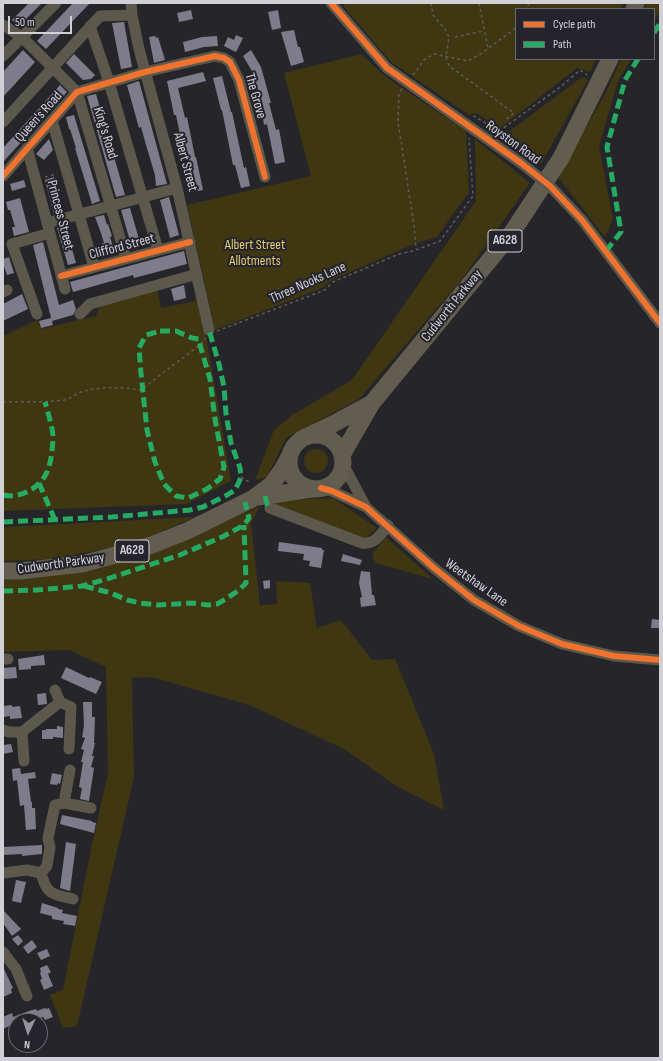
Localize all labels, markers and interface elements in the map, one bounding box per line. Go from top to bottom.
scale bar [10,8,74,34]
legend [515,8,655,60]
text: 50 m [15,15,35,30]
text: Cycle path [553,17,595,32]
text: Path [553,37,571,52]
street label: The Grove [240,71,270,121]
street label: Queen's Road [12,88,66,146]
street label: King's Road [89,105,121,161]
street label: Royston Road [482,117,544,169]
street label: Albert Street [169,131,201,193]
street label: Princess Street [43,178,77,252]
street label: Clifford Street [87,230,157,264]
road number: A628 [488,230,522,252]
park label: Albert Street Allotments [225,237,285,270]
street label: Three Nooks Lane [267,259,349,307]
street label: Cudworth Parkway [418,267,486,345]
road number: A628 [115,540,149,562]
street label: Cudworth Parkway [16,550,106,578]
street label: Weetshaw Lane [441,555,511,611]
north arrow [8,1013,48,1053]
text: N [24,1038,31,1051]

